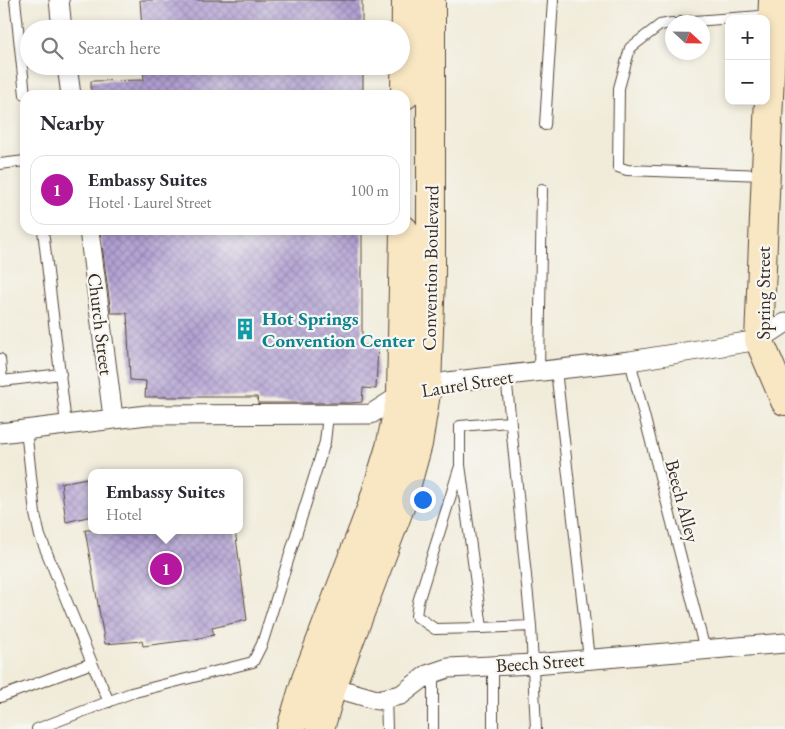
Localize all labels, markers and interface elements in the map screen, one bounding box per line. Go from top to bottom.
north arrow [665,15,710,60]
map controls [725,15,770,105]
button: + [725,15,770,60]
search box [20,20,410,75]
icon: search [38,34,66,62]
text: Search here [78,35,160,60]
button: − [725,60,770,105]
text: Nearby [40,109,104,136]
text: Embassy Suites [88,167,207,192]
text: 1 [53,180,61,201]
text: 100 m [350,180,389,201]
street label: Convention Boulevard [417,185,444,351]
text: Hotel · Laurel Street [88,192,212,213]
street label: Spring Street [751,246,776,340]
street label: Church Street [82,272,119,377]
place label: Hot Springs Convention Center [262,306,415,353]
building icon: Hot Springs Convention Center [232,316,258,342]
street label: Laurel Street [419,364,515,403]
street label: Beech Alley [659,457,706,546]
popup [88,469,243,534]
text: Embassy Suites [106,479,225,504]
your location [410,487,436,513]
text: Hotel [106,504,142,525]
pin: 1 [150,550,182,588]
street label: Beech Street [495,647,585,678]

